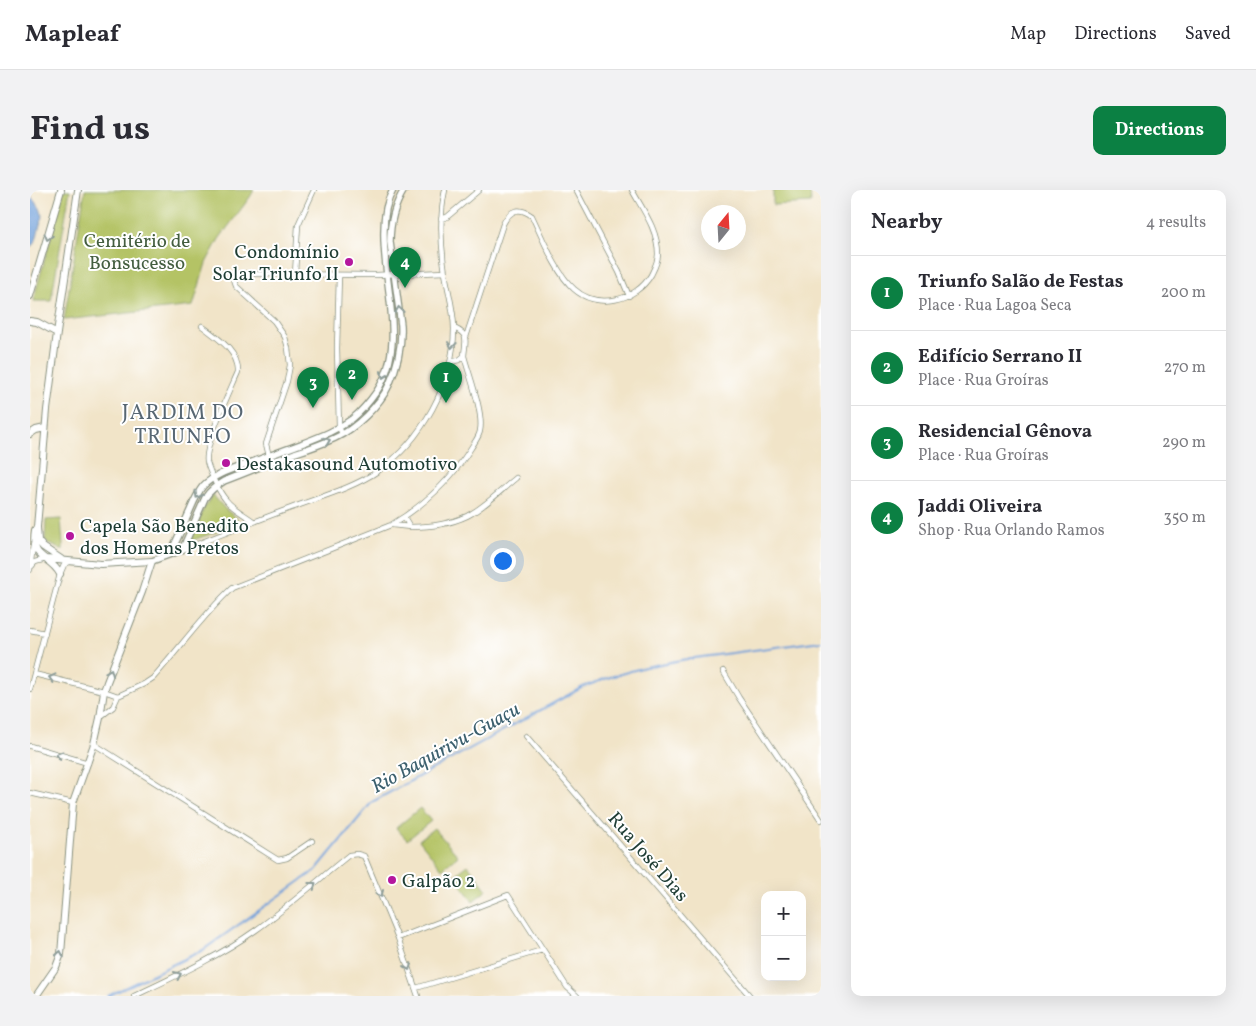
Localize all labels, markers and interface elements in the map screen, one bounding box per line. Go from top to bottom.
text: Mapleaf [25,18,119,52]
text: Map [1010,22,1046,47]
text: Directions [1074,22,1157,47]
text: Saved [1185,22,1231,47]
text: Find us [30,106,150,154]
button: Directions [1093,106,1226,155]
north arrow [701,205,746,250]
text: Nearby [871,208,942,237]
text: 4 results [1146,212,1206,234]
park label: Cemitério de Bonsucesso [84,229,190,277]
one-way arrow [43,232,53,240]
place label: Condomínio Solar Triunfo II [212,240,339,288]
pin: 4 [389,247,421,288]
marker: Condomínio Solar Triunfo II [343,256,355,268]
text: Triunfo Salão de Festas [918,269,1124,295]
text: 1 [884,282,890,304]
text: 200 m [1161,282,1206,304]
text: Place · Rua Lagoa Seca [918,295,1072,317]
one-way arrow [394,305,405,313]
one-way arrow [447,342,458,350]
text: Edifício Serrano II [918,344,1082,370]
text: 2 [883,357,891,379]
text: 270 m [1164,357,1206,379]
pin: 2 [336,359,368,400]
pin: 1 [430,362,462,403]
pin: 3 [297,367,329,408]
one-way arrow [380,370,390,378]
text: Place · Rua Groíras [918,370,1049,392]
district label: JARDIM DO TRIUNFO [122,399,244,452]
text: Residencial Gênova [918,419,1092,445]
text: 3 [883,432,891,454]
text: 290 m [1162,432,1206,454]
one-way arrow [322,437,331,447]
text: Place · Rua Groíras [918,445,1049,467]
place label: Destakasound Automotivo [236,452,457,478]
marker: Destakasound Automotivo [220,457,232,469]
one-way arrow [194,490,204,499]
text: Jaddi Oliveira [918,494,1042,520]
text: 4 [882,507,892,529]
text: 350 m [1163,507,1206,529]
place label: Capela São Benedito dos Homens Pretos [80,514,249,562]
text: Shop · Rua Orlando Ramos [918,520,1105,542]
marker: Capela São Benedito dos Homens Pretos [64,530,76,542]
your location [490,548,516,574]
one-way arrow [104,669,114,677]
one-way arrow [47,673,56,684]
water label: Rio Baquirivu-Guaçu [366,696,525,801]
one-way arrow [55,750,63,760]
street label: Rua José Dias [601,807,694,908]
place label: Galpão 2 [402,869,476,895]
marker: Galpão 2 [386,874,398,886]
one-way arrow [307,881,316,890]
one-way arrow [373,889,384,898]
map controls [761,891,806,981]
button: + [761,891,806,936]
button: − [761,936,806,981]
one-way arrow [54,950,65,959]
one-way arrow [402,962,412,971]
one-way arrow [173,971,182,981]

